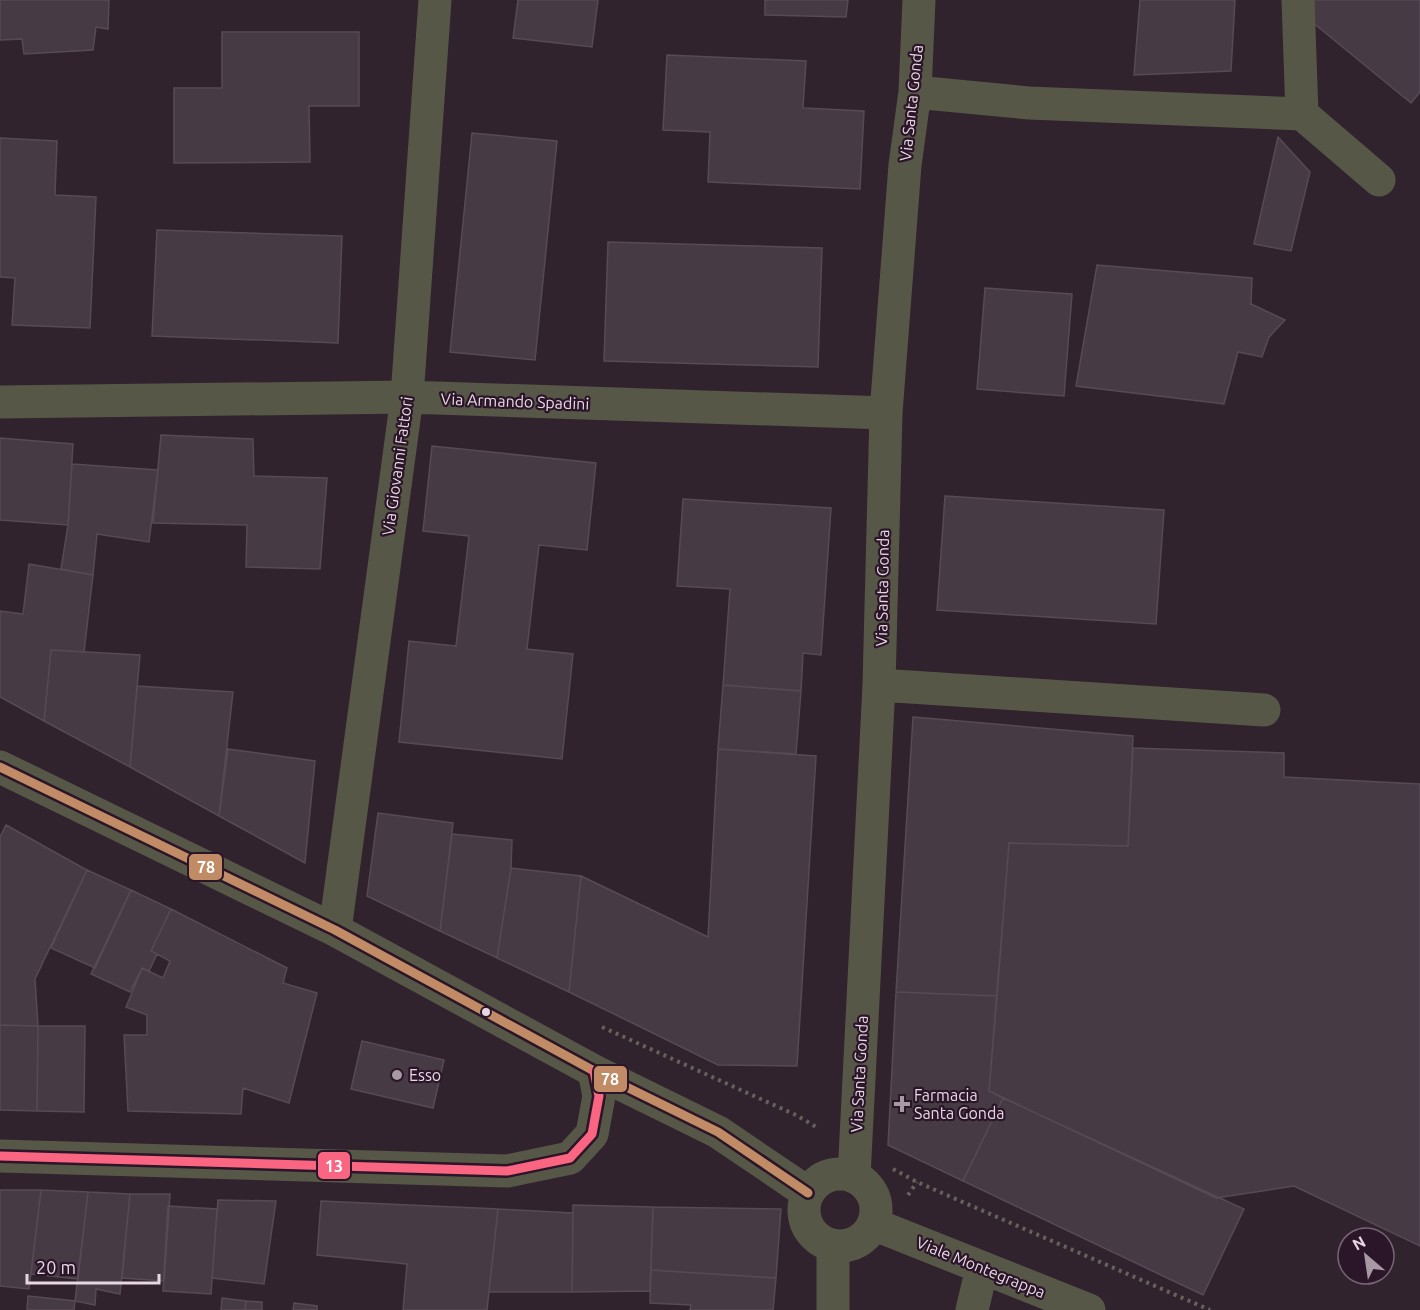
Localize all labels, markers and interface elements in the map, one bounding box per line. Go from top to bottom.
street label: Via Santa Gonda [896,44,926,162]
street label: Via Armando Spadini [440,389,590,413]
street label: Via Giovanni Fattori [378,395,416,537]
street label: Via Santa Gonda [872,529,892,647]
line badge: 78 [188,853,223,881]
text: 78 [197,858,215,876]
unlabelled marker [480,1006,492,1018]
street label: Via Santa Gonda [847,1015,871,1133]
line badge: 78 [593,1065,628,1093]
place label: Esso [409,1066,441,1084]
marker: Esso [390,1068,404,1082]
text: 78 [601,1070,619,1088]
place label: Farmacia Santa Gonda [914,1086,1005,1122]
marker: Farmacia Santa Gonda [895,1097,909,1111]
line badge: 13 [317,1151,351,1180]
text: 13 [325,1157,343,1175]
north arrow [1336,1226,1396,1286]
text: N [1349,1232,1368,1254]
street label: Viale Montegrappa [914,1233,1048,1301]
scale bar [27,1247,159,1285]
text: 20 m [36,1257,76,1277]

